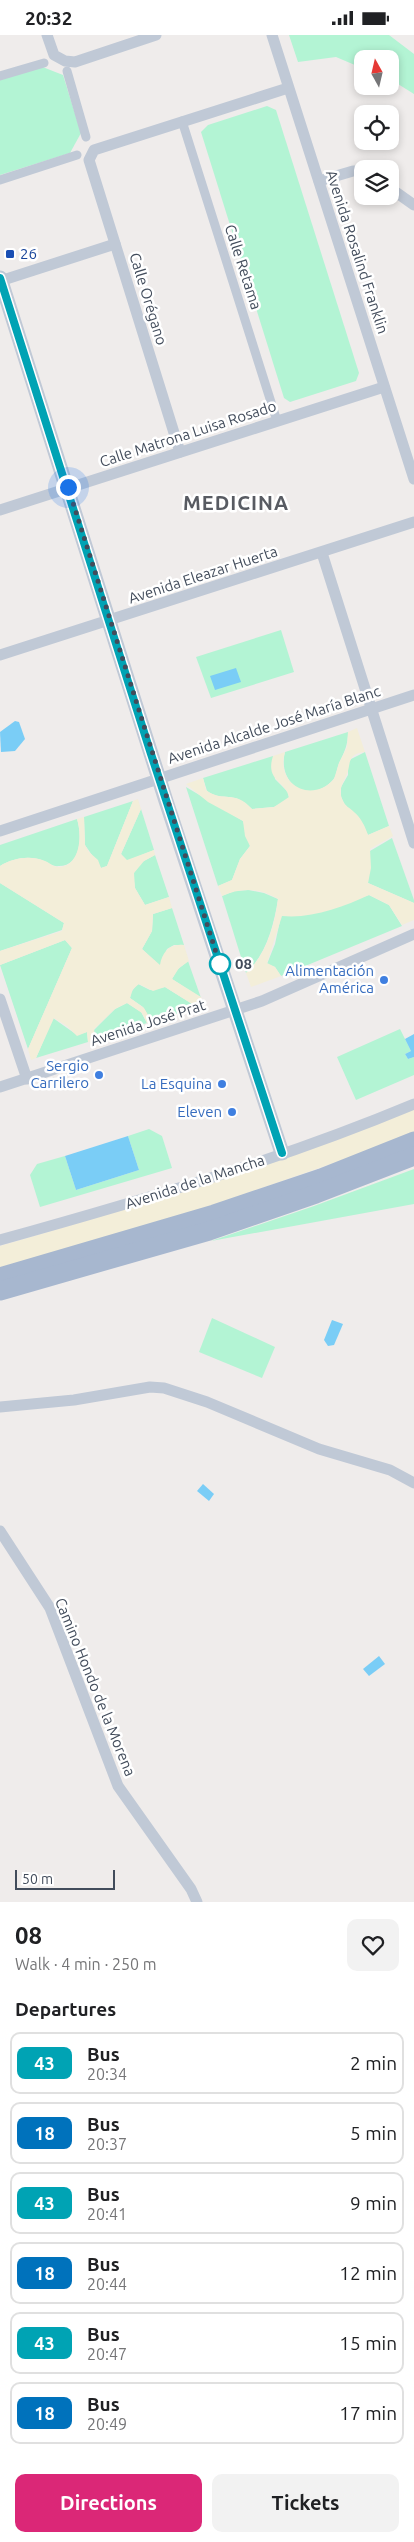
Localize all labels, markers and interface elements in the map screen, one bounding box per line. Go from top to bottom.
text: 20:32 [25,7,73,29]
north arrow [354,50,399,95]
map controls [354,50,399,205]
button: locate [354,105,399,150]
button: layers [354,160,399,205]
street label: Avenida Rosalind Franklin [323,168,392,336]
street label: Calle Retama [222,222,265,311]
place label: 26 [20,245,37,262]
marker: 26 [4,248,16,260]
street label: Calle Orégano [126,251,171,347]
street label: Calle Matrona Luisa Rosado [97,397,278,470]
your location [56,475,81,500]
district label: MEDICINA [183,491,289,514]
street label: Avenida Eleazar Huerta [126,542,280,607]
street label: Avenida Alcalde José María Blanc [165,682,382,767]
marker: 08 [209,953,231,975]
place label: 08 [235,955,252,972]
place label: Alimentación América [285,962,374,996]
marker: Alimentación América [378,974,390,986]
street label: Avenida José Prat [88,996,208,1049]
place label: Sergio Carrilero [30,1057,89,1091]
marker: Sergio Carrilero [93,1069,105,1081]
place label: La Esquina [141,1075,212,1092]
marker: La Esquina [216,1078,228,1090]
place label: Eleven [177,1103,222,1120]
marker: Eleven [226,1106,238,1118]
street label: Avenida de la Mancha [123,1151,267,1212]
street label: Camino Hondo de la Morena [52,1595,139,1778]
scale bar [15,1867,115,1890]
text: 50 m [22,1871,53,1887]
button: heart [347,1919,399,1971]
text: 08 [15,1922,42,1949]
text: Walk · 4 min · 250 m [15,1955,157,1973]
text: Departures [15,1998,116,2020]
text: Bus [87,2043,120,2065]
text: 2 min [350,2052,397,2074]
text: 43 [34,2053,55,2073]
text: 20:34 [87,2065,127,2083]
text: Bus [87,2113,120,2135]
text: 5 min [350,2122,397,2144]
text: 18 [34,2123,55,2143]
text: 20:37 [87,2135,127,2153]
text: Bus [87,2183,120,2205]
text: 9 min [350,2192,397,2214]
text: 43 [34,2193,55,2213]
text: 20:41 [87,2205,127,2223]
text: Bus [87,2253,120,2275]
text: 12 min [339,2262,397,2284]
text: 18 [34,2263,55,2283]
text: 20:44 [87,2275,127,2293]
text: Bus [87,2323,120,2345]
text: 15 min [339,2332,397,2354]
text: 43 [34,2333,55,2353]
text: 20:47 [87,2345,127,2363]
text: Bus [87,2393,120,2415]
text: 17 min [339,2402,397,2424]
text: 18 [34,2403,55,2423]
text: 20:49 [87,2415,127,2433]
button: Directions [15,2474,202,2532]
button: Tickets [212,2474,399,2532]

